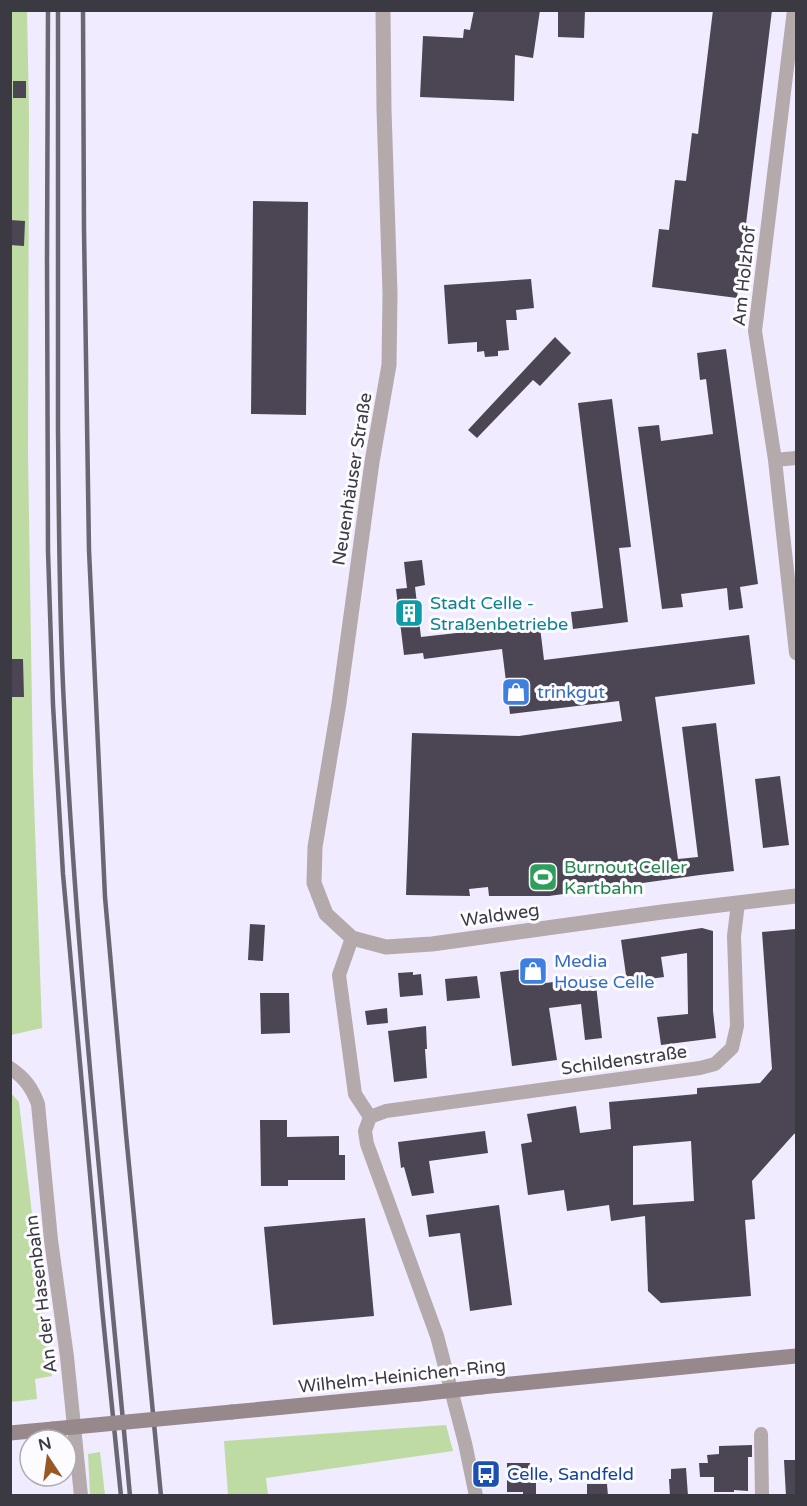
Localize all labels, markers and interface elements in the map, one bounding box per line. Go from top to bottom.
street label: Am Holzhof [728,225,760,327]
street label: Neuenhäuser Straße [327,391,377,567]
place label: Stadt Celle - Straßenbetriebe [430,592,568,635]
building icon: Stadt Celle - Straßenbetriebe [393,597,425,629]
shop icon: trinkgut [500,676,532,708]
place label: trinkgut [537,681,605,703]
place label: Burnout Celler Kartbahn [564,856,687,899]
sports icon: Burnout Celler Kartbahn [527,861,559,893]
street label: Waldweg [459,899,541,931]
place label: Media House Celle [554,950,654,993]
shop icon: Media House Celle [517,955,549,987]
street label: Schildenstraße [560,1040,688,1080]
street label: An der Hasenbahn [20,1214,62,1374]
street label: Wilhelm-Heinichen-Ring [297,1354,507,1398]
north arrow [18,1428,78,1488]
text: N [36,1433,53,1456]
bus stop icon: Celle, Sandfeld [470,1458,502,1490]
place label: Celle, Sandfeld [507,1463,634,1485]

